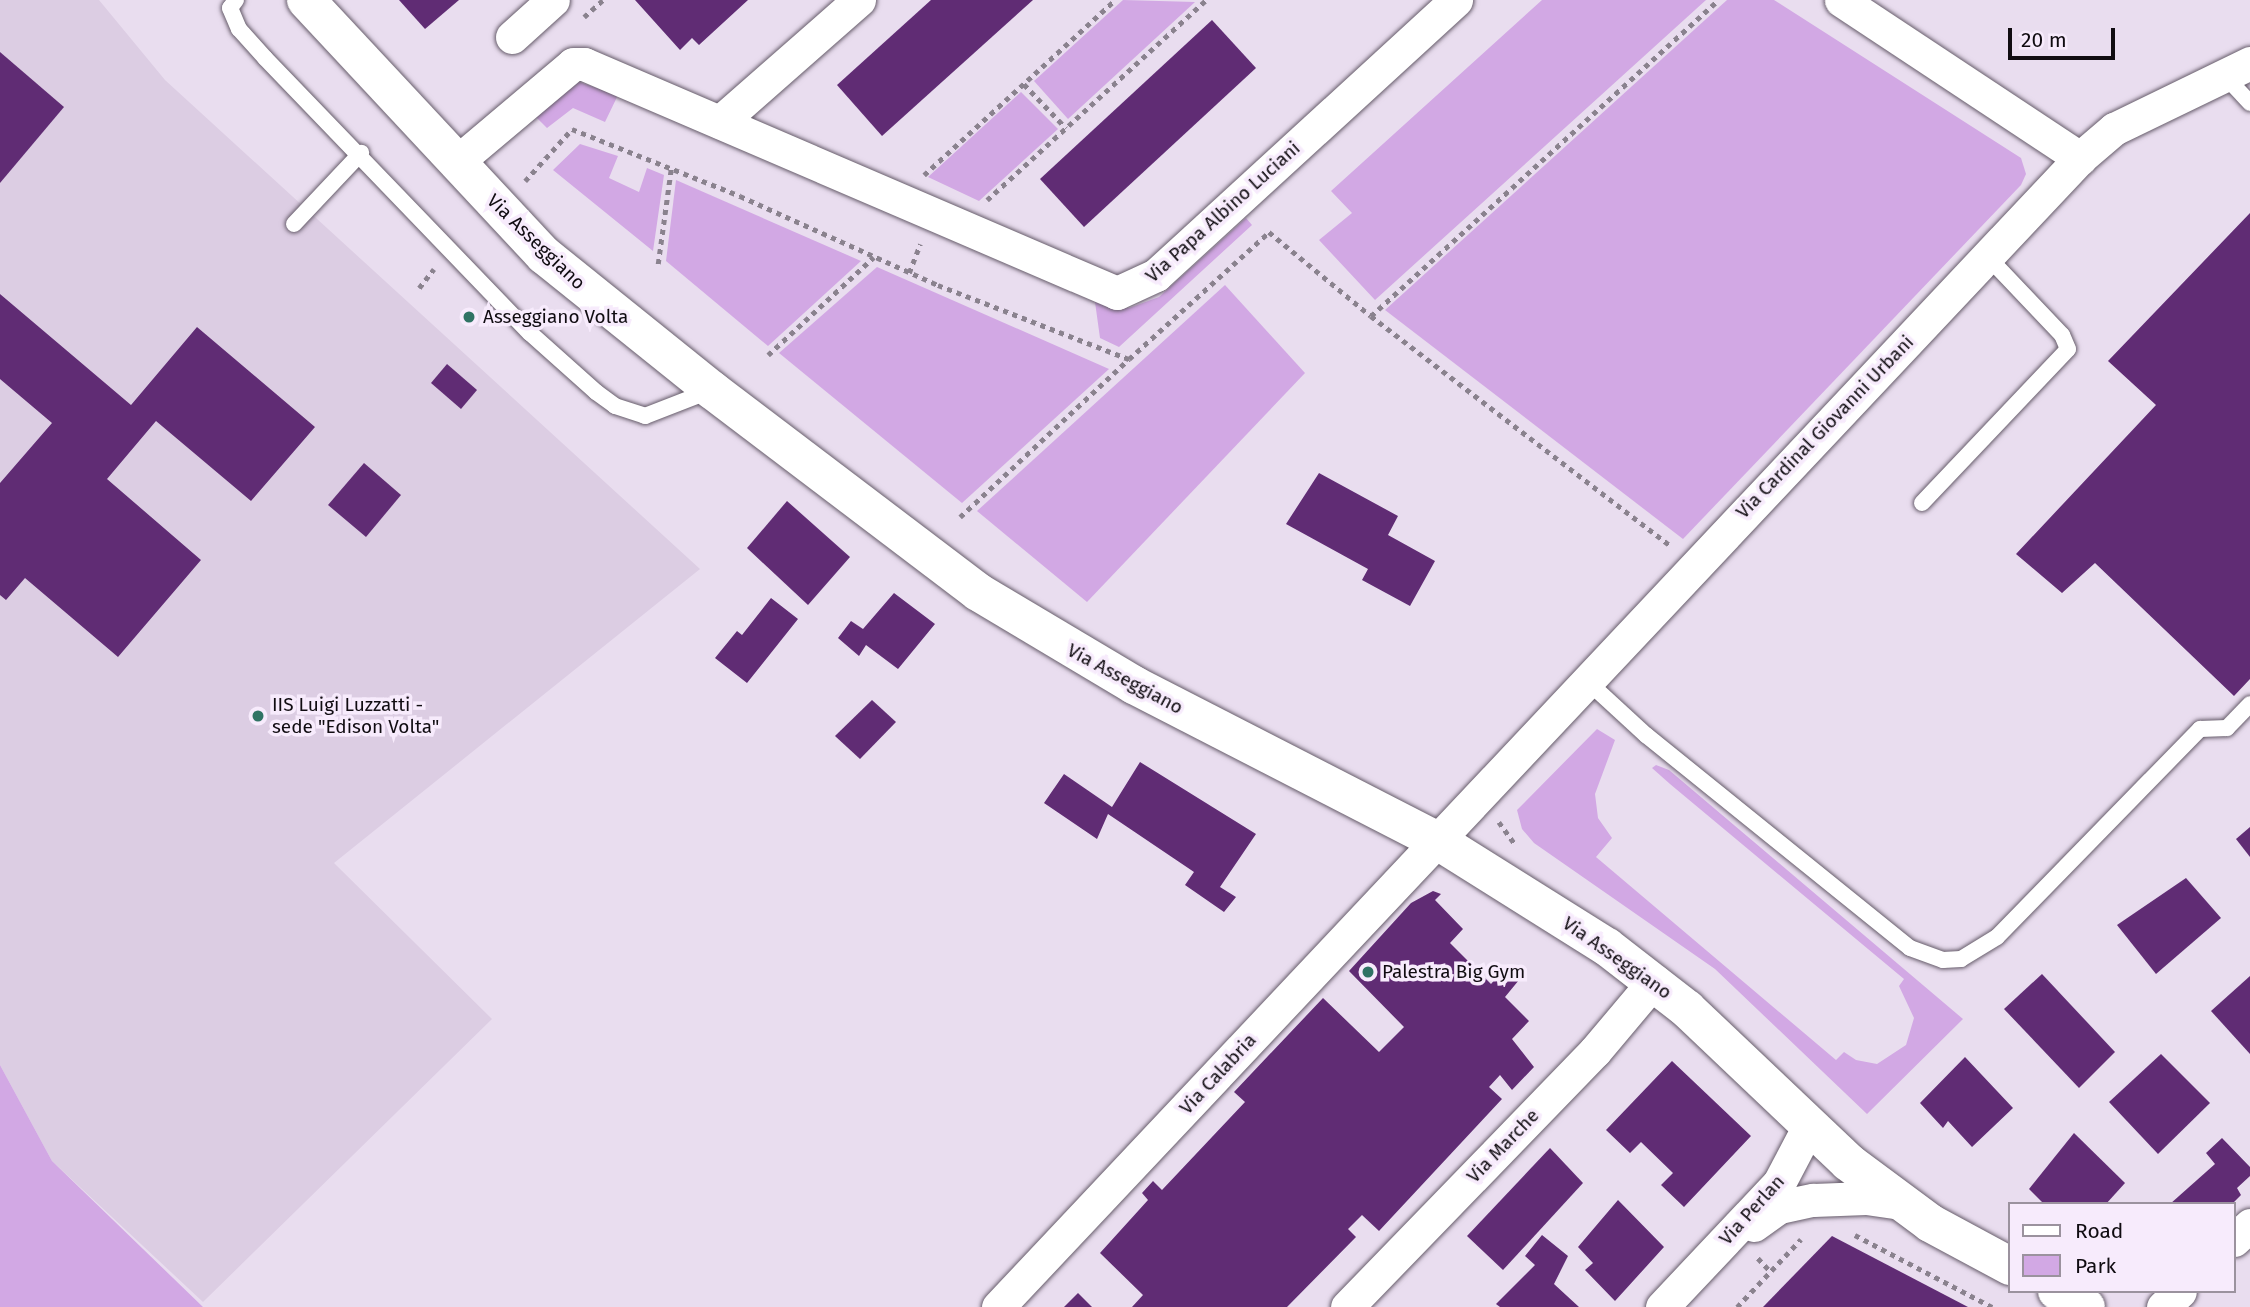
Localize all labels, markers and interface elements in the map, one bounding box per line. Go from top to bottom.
scale bar [2012,14,2119,58]
text: 20 m [2021,27,2067,53]
street label: Via Papa Albino Luciani [1141,137,1305,287]
street label: Via Asseggiano [482,189,590,295]
place label: Asseggiano Volta [483,306,628,328]
marker: Asseggiano Volta [461,309,477,325]
street label: Via Cardinal Giovanni Urbani [1731,331,1919,523]
street label: Via Asseggiano [1063,639,1187,719]
place label: IIS Luigi Luzzatti - sede "Edison Volta" [272,694,439,738]
marker: IIS Luigi Luzzatti - sede "Edison Volta" [250,708,266,724]
street label: Via Asseggiano [1558,912,1676,1004]
place label: Palestra Big Gym [1382,961,1525,983]
marker: Palestra Big Gym [1360,964,1376,980]
street label: Via Calabria [1175,1029,1261,1119]
street label: Via Marche [1462,1104,1544,1188]
street label: Via Perlan [1715,1170,1789,1250]
legend [2008,1202,2236,1293]
text: Road [2075,1218,2123,1244]
text: Park [2075,1253,2116,1279]

